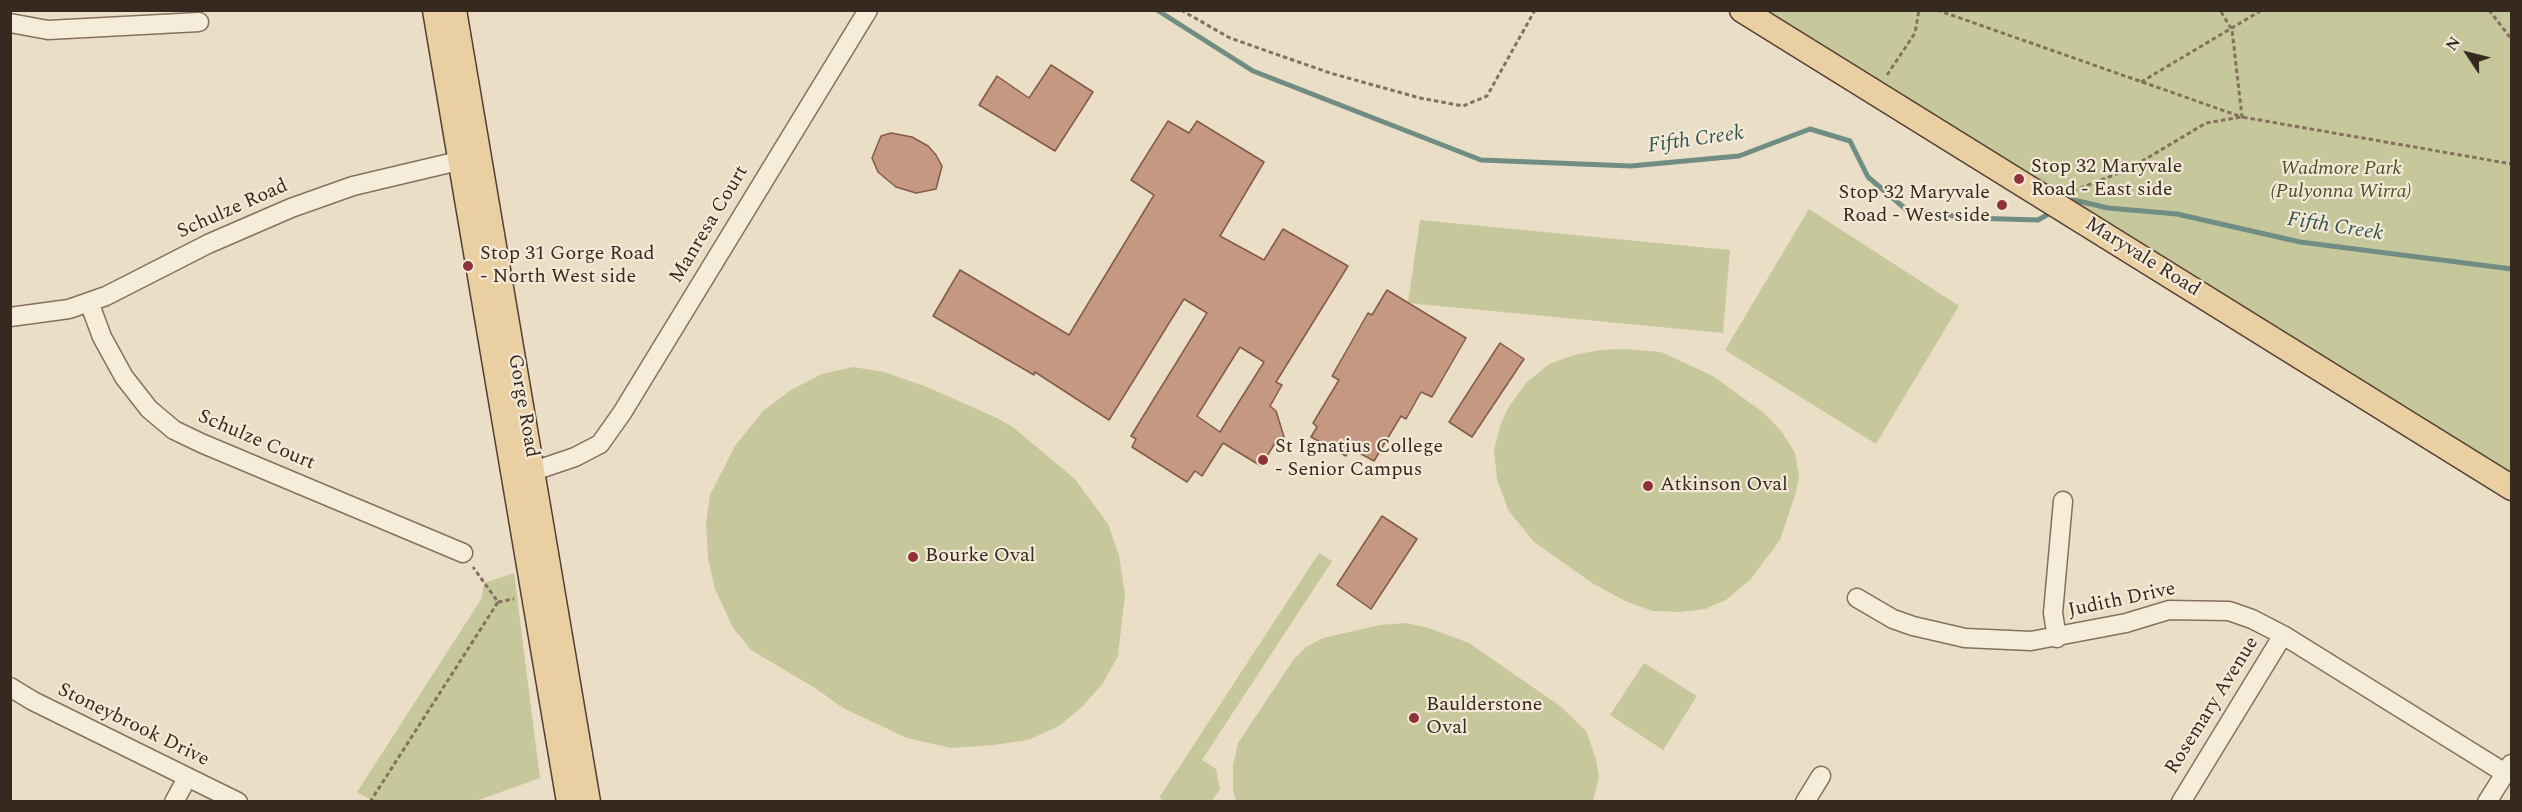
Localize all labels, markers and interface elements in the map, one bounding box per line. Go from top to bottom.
north arrow [2438,24,2498,84]
text: N [2440,31,2467,56]
water label: Fifth Creek [1646,122,1746,160]
place label: Stop 32 Maryvale Road - East side [2031,156,2182,203]
park label: Wadmore Park (Pulyonna Wirra) [2271,158,2411,205]
street label: Manresa Court [665,162,755,288]
marker: Stop 32 Maryvale Road - East side [2012,172,2026,186]
street label: Schulze Road [174,175,292,245]
place label: Stop 32 Maryvale Road - West side [1839,182,1990,229]
marker: Stop 32 Maryvale Road - West side [1995,198,2009,212]
water label: Fifth Creek [2285,208,2385,248]
street label: Maryvale Road [2080,213,2204,303]
place label: Stop 31 Gorge Road - North West side [480,243,655,290]
marker: Stop 31 Gorge Road - North West side [461,259,475,273]
street label: Gorge Road [501,352,543,460]
street label: Schulze Court [194,406,318,476]
place label: St Ignatius College - Senior Campus [1275,436,1443,483]
marker: St Ignatius College - Senior Campus [1256,453,1270,467]
place label: Atkinson Oval [1660,474,1788,498]
marker: Atkinson Oval [1641,479,1655,493]
place label: Bourke Oval [925,545,1035,569]
marker: Bourke Oval [906,550,920,564]
street label: Judith Drive [2066,578,2178,624]
street label: Rosemary Avenue [2161,633,2265,779]
street label: Stoneybrook Drive [53,679,213,773]
place label: Baulderstone Oval [1426,694,1542,741]
marker: Baulderstone Oval [1407,711,1421,725]

